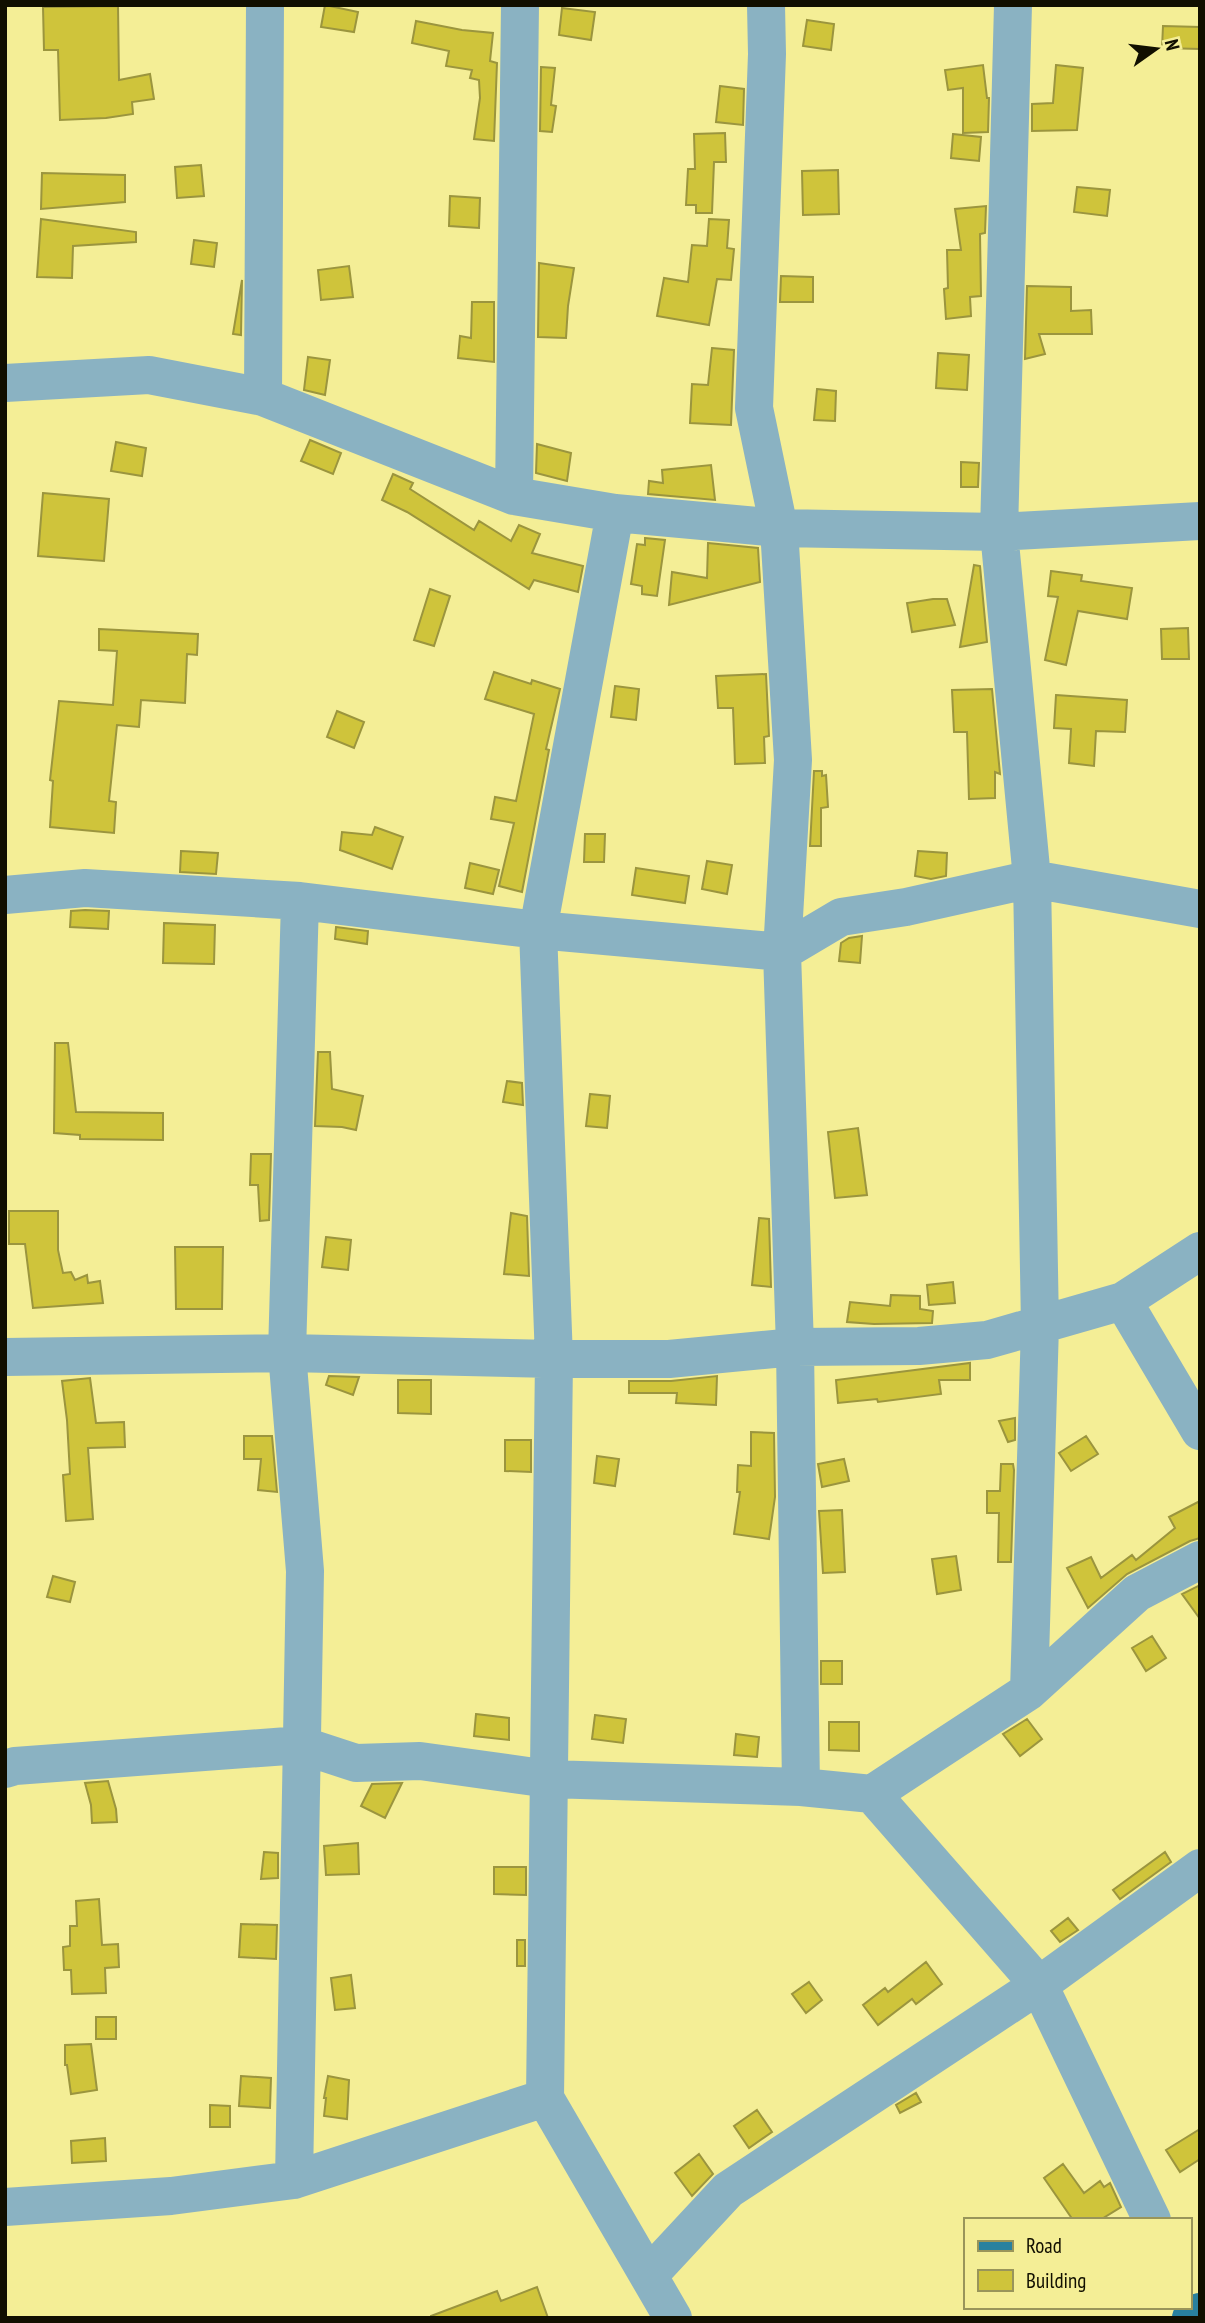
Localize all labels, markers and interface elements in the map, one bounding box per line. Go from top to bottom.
north arrow [1121,14,1191,84]
text: N [1160,37,1185,53]
legend [964,2218,1191,2309]
text: Road [1026,2232,1062,2259]
text: Building [1026,2267,1086,2294]

